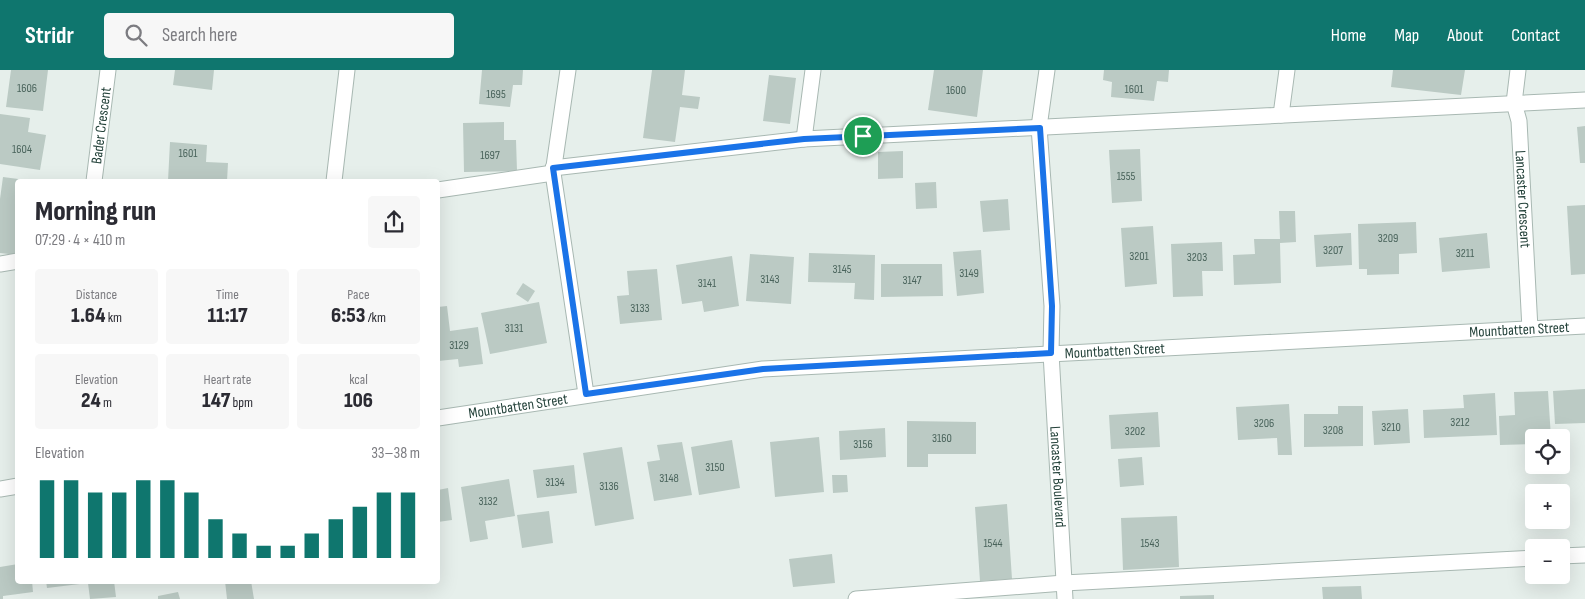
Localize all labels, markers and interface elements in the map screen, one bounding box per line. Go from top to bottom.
search box [104,13,454,58]
text: Stridr [25,21,74,50]
icon: search [122,21,150,49]
text: Search here [162,24,237,47]
text: Home [1331,25,1366,46]
text: Map [1394,25,1419,46]
text: About [1447,25,1483,46]
text: Contact [1511,25,1560,46]
house number: 1606 [17,81,37,96]
house number: 1601 [1124,82,1144,97]
house number: 1600 [946,83,966,98]
street label: Bader Crescent [87,86,116,165]
house number: 1695 [486,87,506,102]
pin [842,115,884,157]
icon: arrive [849,122,877,150]
house number: 1604 [12,142,32,157]
house number: 1601 [178,146,198,161]
house number: 1697 [480,148,500,163]
street label: Lancaster Crescent [1511,150,1535,249]
house number: 1555 [1117,169,1136,184]
text: Morning run [35,195,156,228]
button: share [368,196,420,248]
text: 07:29 · 4 × 410 m [35,231,125,250]
house number: 3209 [1378,231,1398,246]
house number: 3207 [1323,243,1343,258]
house number: 3211 [1456,246,1475,261]
house number: 3201 [1129,249,1150,264]
house number: 3203 [1187,250,1207,265]
house number: 3145 [832,262,852,277]
house number: 3149 [959,266,979,281]
house number: 3143 [760,272,780,287]
house number: 3147 [903,273,922,288]
house number: 3141 [698,276,717,291]
text: Distance [76,286,117,303]
text: Time [216,286,239,303]
text: Pace [347,286,370,303]
house number: 3133 [630,301,650,316]
text: 1.64 [71,303,105,328]
text: 11:17 [207,303,248,328]
text: 6:53 [331,303,366,328]
text: km [105,309,122,326]
text: /km [366,309,386,326]
street label: Mountbatten Street [1469,318,1570,342]
house number: 3131 [505,321,524,336]
house number: 3129 [449,338,469,353]
street label: Mountbatten Street [1064,339,1166,363]
text: Elevation [75,371,118,388]
text: Heart rate [204,371,251,388]
text: kcal [349,371,368,388]
text: 24 [81,388,101,413]
text: 147 [202,388,230,413]
text: 106 [344,388,373,413]
street label: Mountbatten Street [467,389,569,423]
text: m [101,394,112,411]
text: bpm [230,394,253,411]
house number: 3212 [1450,415,1470,430]
house number: 3206 [1254,416,1274,431]
house number: 3210 [1381,420,1401,435]
house number: 3208 [1323,423,1343,438]
house number: 3202 [1125,424,1145,439]
street label: Lancaster Boulevard [1045,426,1070,528]
map controls [1525,429,1570,584]
button: locate [1525,429,1570,474]
house number: 3160 [932,431,952,446]
house number: 3156 [853,437,873,452]
text: Elevation [35,444,84,463]
text: 33–38 m [371,444,420,463]
house number: 3150 [705,460,725,475]
house number: 3148 [659,471,679,486]
house number: 3134 [545,475,565,490]
house number: 3136 [599,479,619,494]
button: + [1525,484,1570,529]
house number: 3132 [478,494,498,509]
house number: 1544 [983,536,1003,551]
house number: 1543 [1140,536,1160,551]
button: − [1525,539,1570,584]

